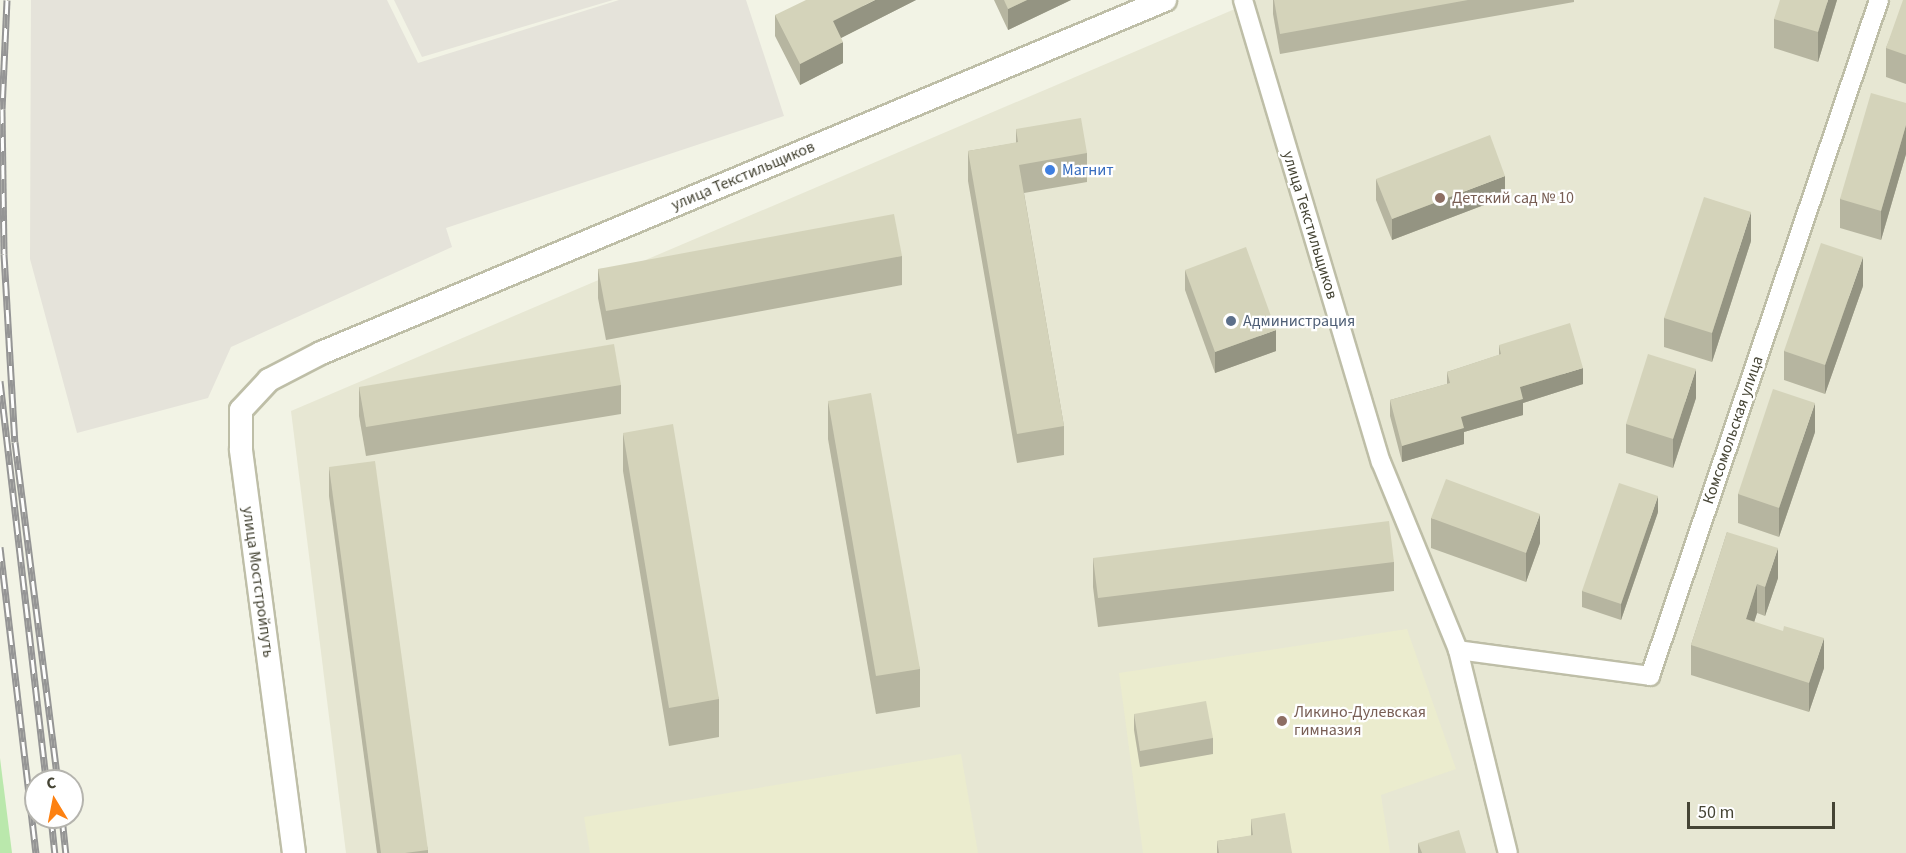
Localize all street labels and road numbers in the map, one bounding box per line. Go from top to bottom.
street label: улица Текстильщиков [668,137,818,215]
street label: улица Текстильщиков [1278,149,1342,301]
street label: Комсомольская улица [1699,353,1767,507]
street label: улица Мостстройпуть [238,505,278,659]

